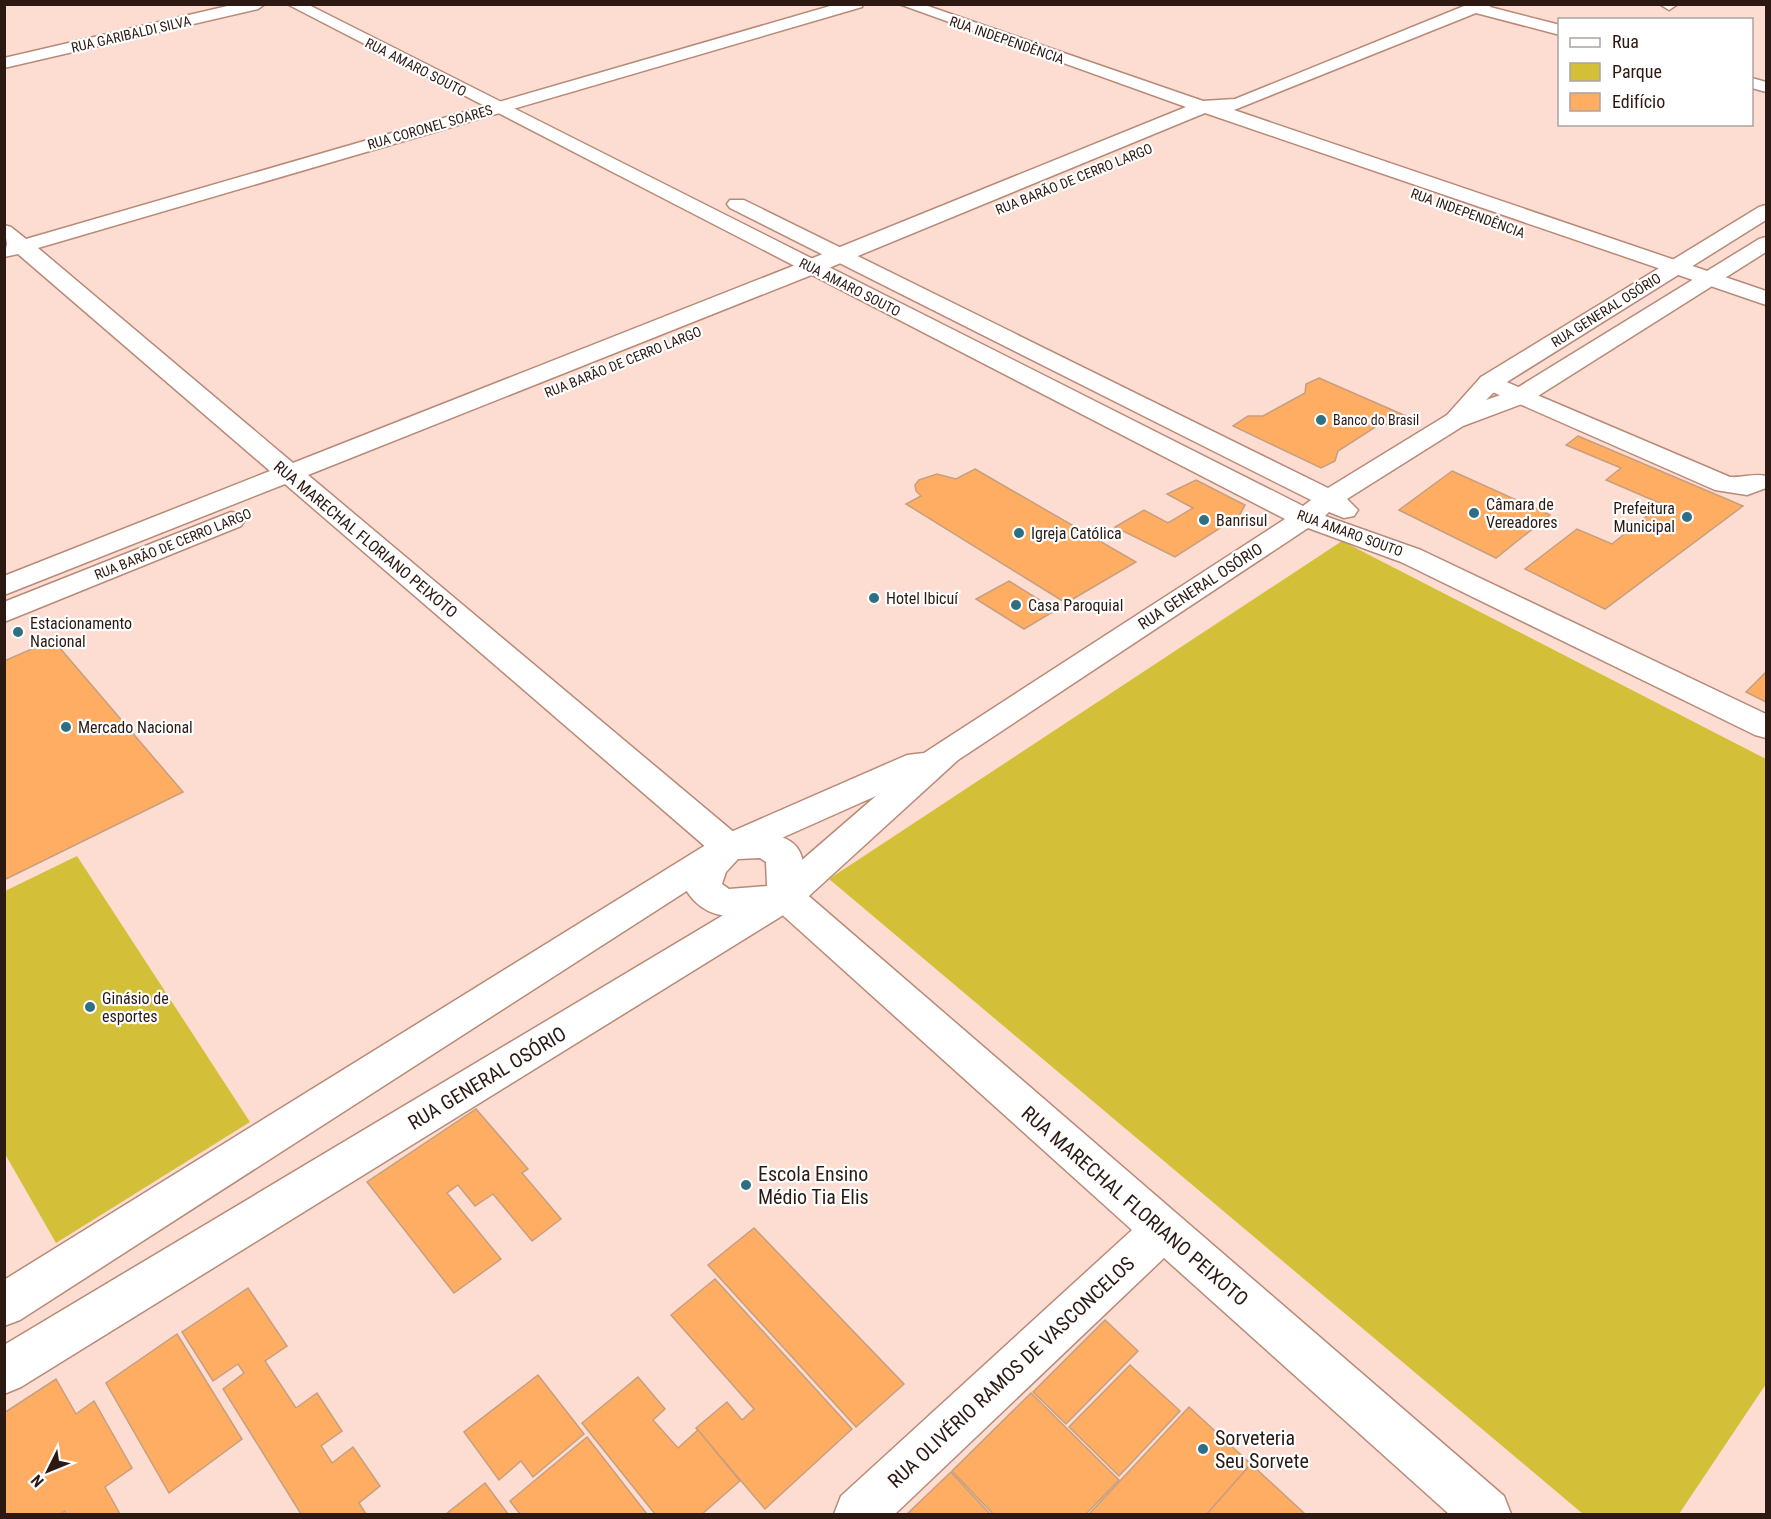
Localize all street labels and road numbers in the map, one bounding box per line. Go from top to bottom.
street label: RUA GARIBALDI SILVA [70,12,192,56]
street label: RUA INDEPENDÊNCIA [948,12,1067,67]
street label: RUA AMARO SOUTO [363,35,469,99]
street label: RUA CORONEL SOARES [366,101,494,153]
street label: RUA BARÃO DE CERRO LARGO [993,139,1155,218]
street label: RUA INDEPENDÊNCIA [1409,184,1528,241]
street label: RUA AMARO SOUTO [797,255,903,319]
street label: RUA GENERAL OSÓRIO [1548,269,1664,350]
street label: RUA BARÃO DE CERRO LARGO [542,322,704,401]
street label: RUA MARECHAL FLORIANO PEIXOTO [270,457,461,622]
street label: RUA BARÃO DE CERRO LARGO [92,504,254,583]
street label: RUA AMARO SOUTO [1295,506,1405,560]
street label: RUA GENERAL OSÓRIO [1134,538,1266,634]
street label: RUA GENERAL OSÓRIO [404,1021,570,1135]
street label: RUA MARECHAL FLORIANO PEIXOTO [1017,1101,1253,1311]
street label: RUA OLIVÉRIO RAMOS DE VASCONCELOS [883,1251,1139,1493]

